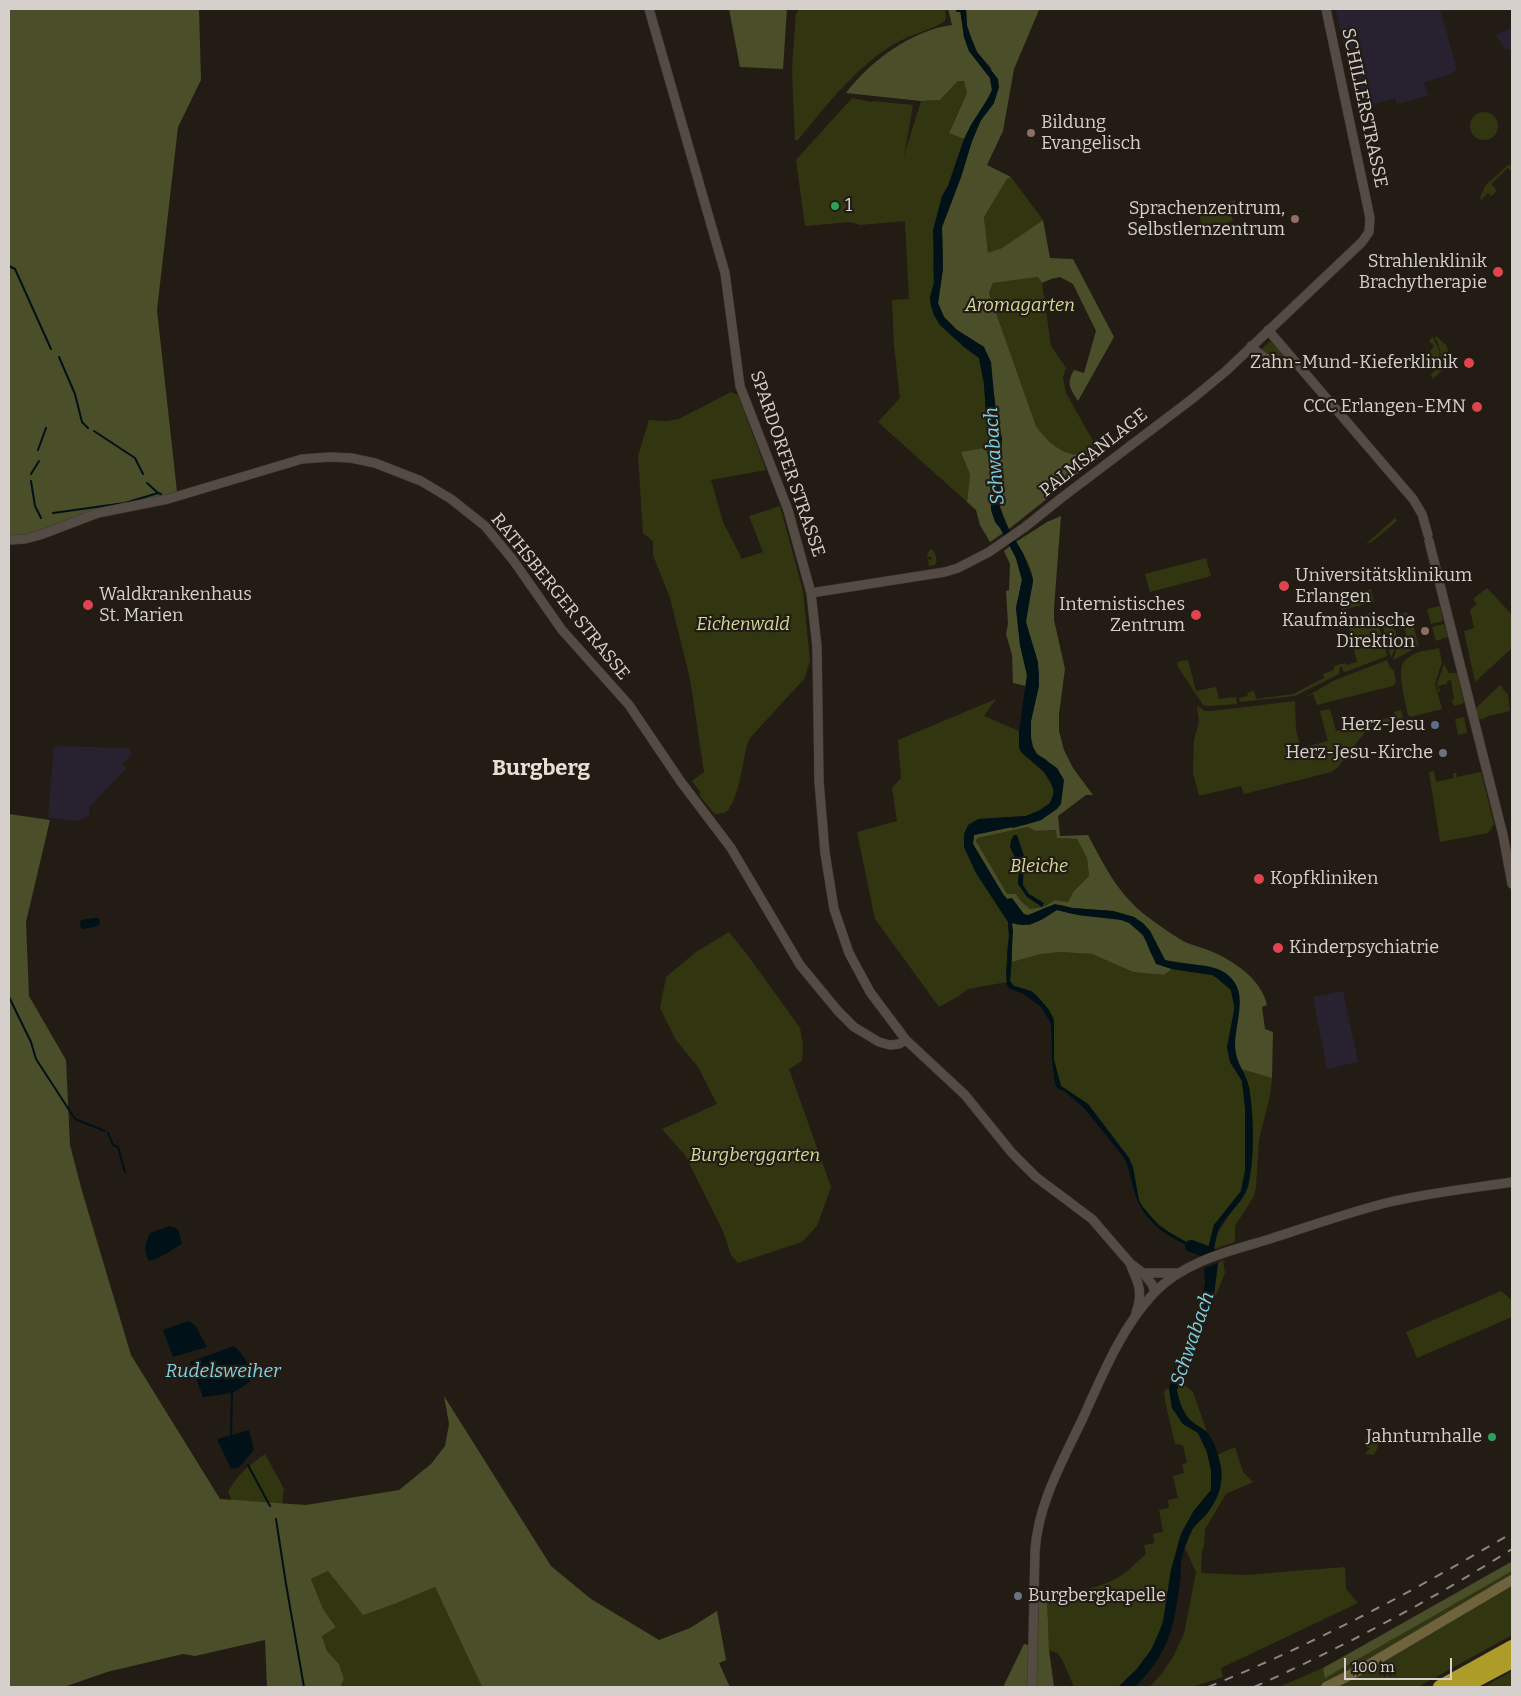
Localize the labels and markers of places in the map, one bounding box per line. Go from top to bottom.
place label: Bildung Evangelisch [1041,112,1141,154]
marker: Bildung Evangelisch [1025,127,1037,139]
place label: 1 [845,195,852,217]
place label: Sprachenzentrum, Selbstlernzentrum [1127,198,1285,240]
marker: 1 [829,200,841,212]
marker: Sprachenzentrum, Selbstlernzentrum [1289,213,1301,225]
place label: Strahlenklinik Brachytherapie [1359,251,1487,294]
marker: Strahlenklinik Brachytherapie [1491,265,1505,279]
place label: Zahn-Mund-Kieferklinik [1250,352,1458,374]
marker: Zahn-Mund-Kieferklinik [1462,356,1476,370]
place label: CCC Erlangen-EMN [1303,396,1466,418]
marker: CCC Erlangen-EMN [1470,400,1484,414]
place label: Universitätsklinikum Erlangen [1295,565,1472,608]
marker: Universitätsklinikum Erlangen [1277,579,1291,593]
place label: Waldkrankenhaus St. Marien [99,584,252,626]
place label: Internistisches Zentrum [1059,594,1185,636]
marker: Waldkrankenhaus St. Marien [81,598,95,612]
marker: Internistisches Zentrum [1189,608,1203,622]
place label: Kaufmännische Direktion [1282,610,1415,652]
marker: Kaufmännische Direktion [1419,625,1431,637]
place label: Herz-Jesu [1341,714,1425,736]
marker: Herz-Jesu [1429,719,1441,731]
place label: Herz-Jesu-Kirche [1285,742,1433,764]
marker: Herz-Jesu-Kirche [1437,747,1449,759]
place label: Kopfkliniken [1270,868,1378,890]
marker: Kopfkliniken [1252,872,1266,886]
place label: Kinderpsychiatrie [1289,937,1439,959]
marker: Kinderpsychiatrie [1271,941,1285,955]
place label: Jahnturnhalle [1366,1426,1482,1448]
marker: Jahnturnhalle [1486,1431,1498,1443]
place label: Burgbergkapelle [1028,1585,1166,1607]
marker: Burgbergkapelle [1012,1590,1024,1602]

